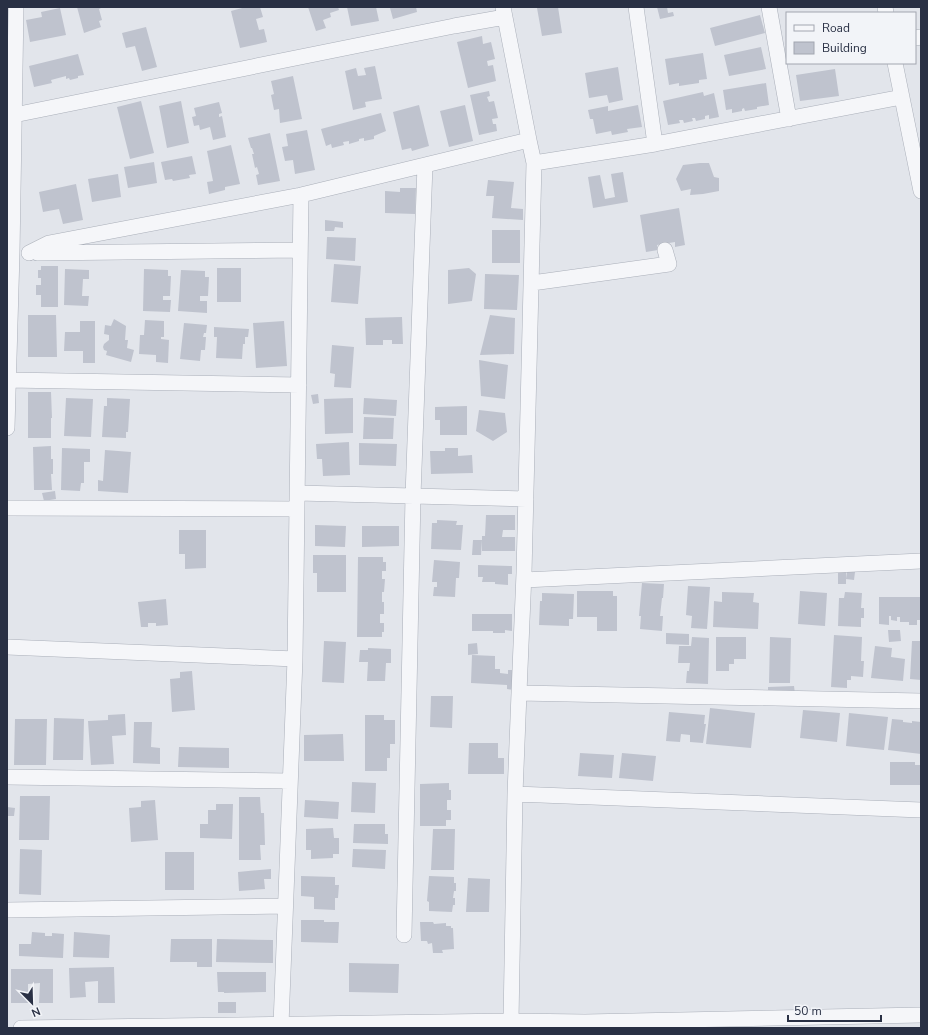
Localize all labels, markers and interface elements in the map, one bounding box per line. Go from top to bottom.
legend [786,12,916,64]
text: Road [822,20,850,36]
text: Building [822,40,867,56]
north arrow [12,983,52,1023]
scale bar [788,997,881,1023]
text: N [29,1003,42,1020]
text: 50 m [794,1003,822,1019]

